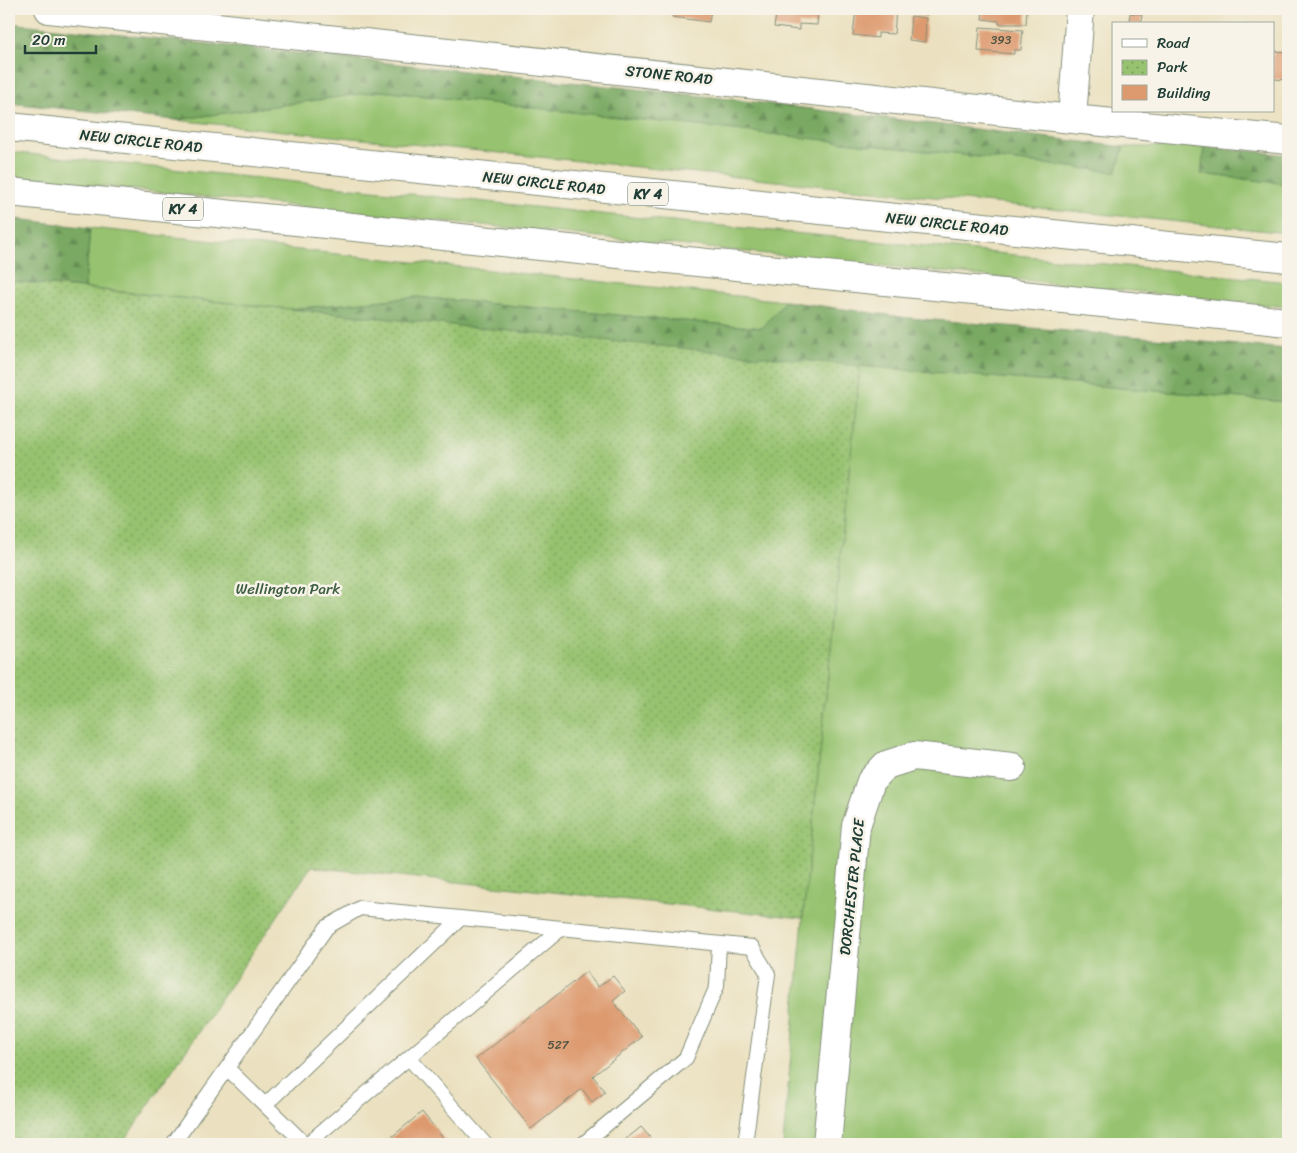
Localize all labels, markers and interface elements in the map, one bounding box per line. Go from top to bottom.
scale bar [25,22,96,54]
legend [1112,22,1274,112]
text: 20 m [32,27,66,53]
house number: 393 [991,29,1012,51]
text: Road [1157,30,1190,56]
text: Park [1157,54,1188,80]
street label: STONE ROAD [624,57,714,93]
text: Building [1157,80,1211,106]
street label: NEW CIRCLE ROAD [78,122,204,160]
street label: NEW CIRCLE ROAD [481,164,607,202]
road number: KY 4 [628,182,668,205]
road number: KY 4 [163,198,203,220]
street label: NEW CIRCLE ROAD [884,205,1010,243]
park label: Wellington Park [236,576,340,602]
street label: DORCHESTER PLACE [832,816,872,957]
house number: 527 [547,1034,570,1056]

